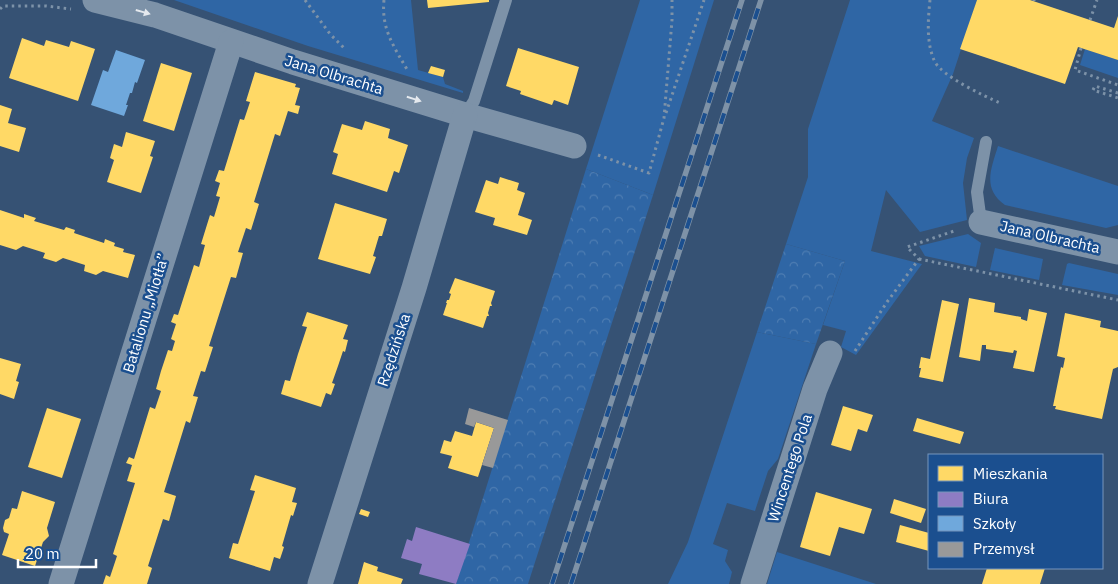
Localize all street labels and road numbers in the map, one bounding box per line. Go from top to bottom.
street label: Jana Olbrachta [283,51,386,99]
street label: Jana Olbrachta [998,216,1102,257]
street label: Batalionu „Miotła” [118,251,173,375]
street label: Rzędzińska [373,311,414,389]
street label: Wincentego Pola [763,411,816,524]

